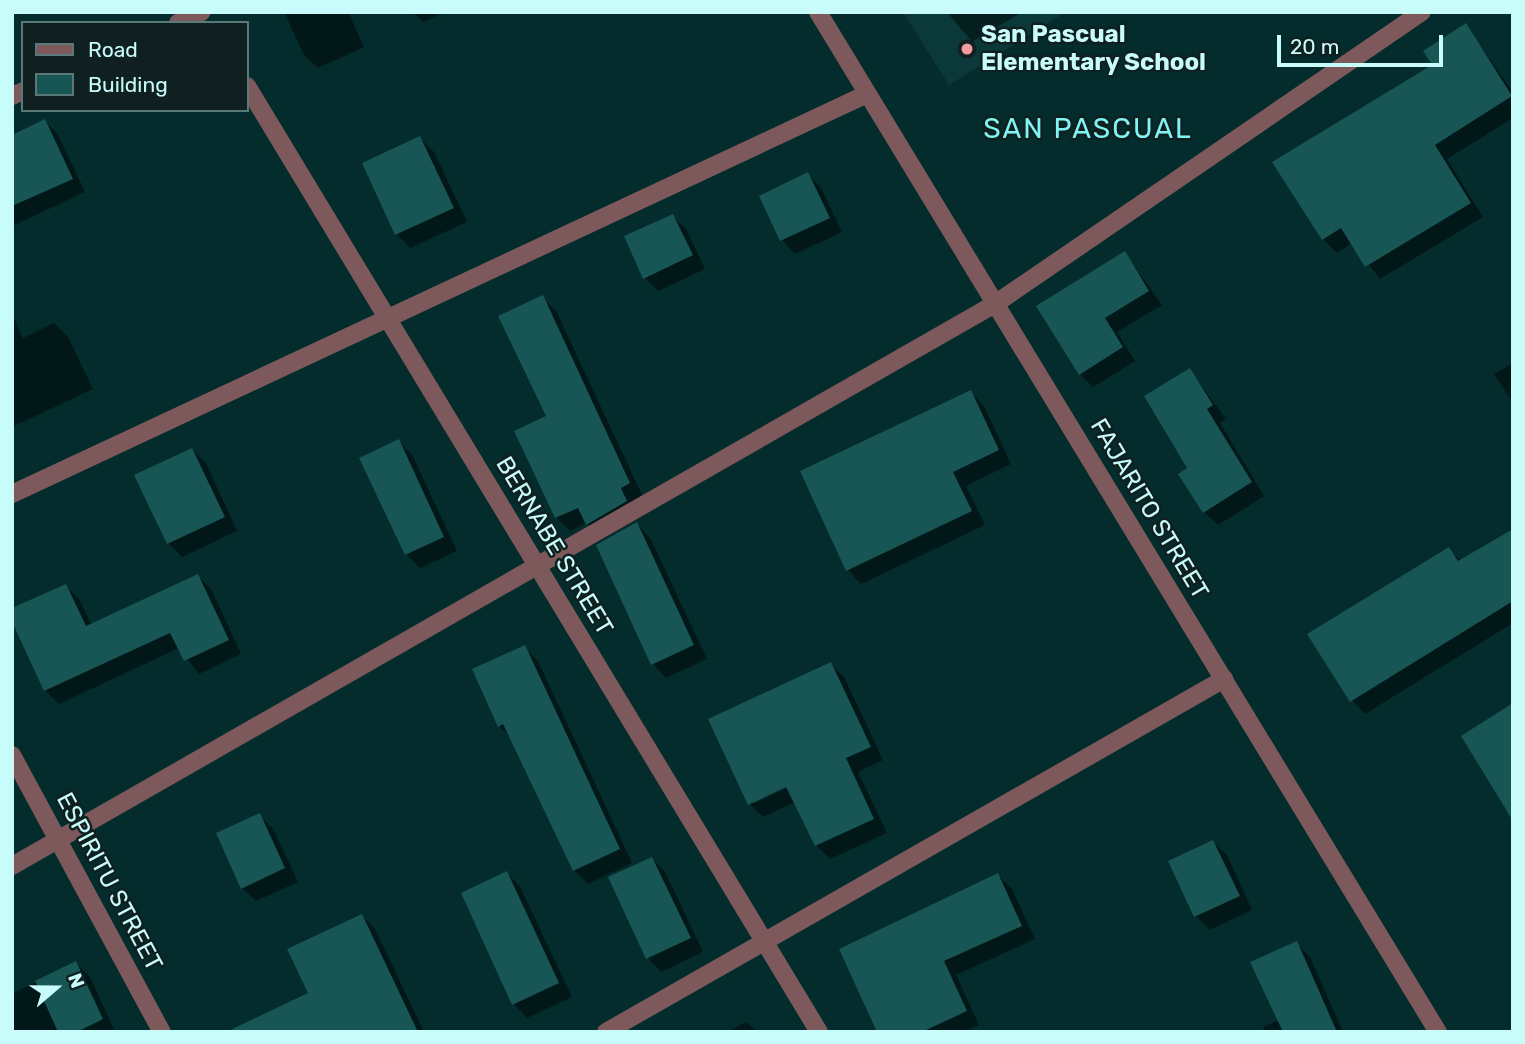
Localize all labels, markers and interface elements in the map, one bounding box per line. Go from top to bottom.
legend [21,21,248,112]
place label: San Pascual Elementary School [981,21,1207,77]
scale bar [1280,21,1446,65]
text: 20 m [1290,34,1339,59]
text: Road [88,37,138,62]
marker: San Pascual Elementary School [959,41,975,57]
text: Building [88,72,168,97]
district label: SAN PASCUAL [985,112,1191,146]
street label: FAJARITO STREET [1084,414,1214,604]
street label: BERNABE STREET [489,452,619,640]
street label: ESPIRITU STREET [50,788,168,976]
north arrow [21,953,91,1023]
text: N [63,970,89,991]

